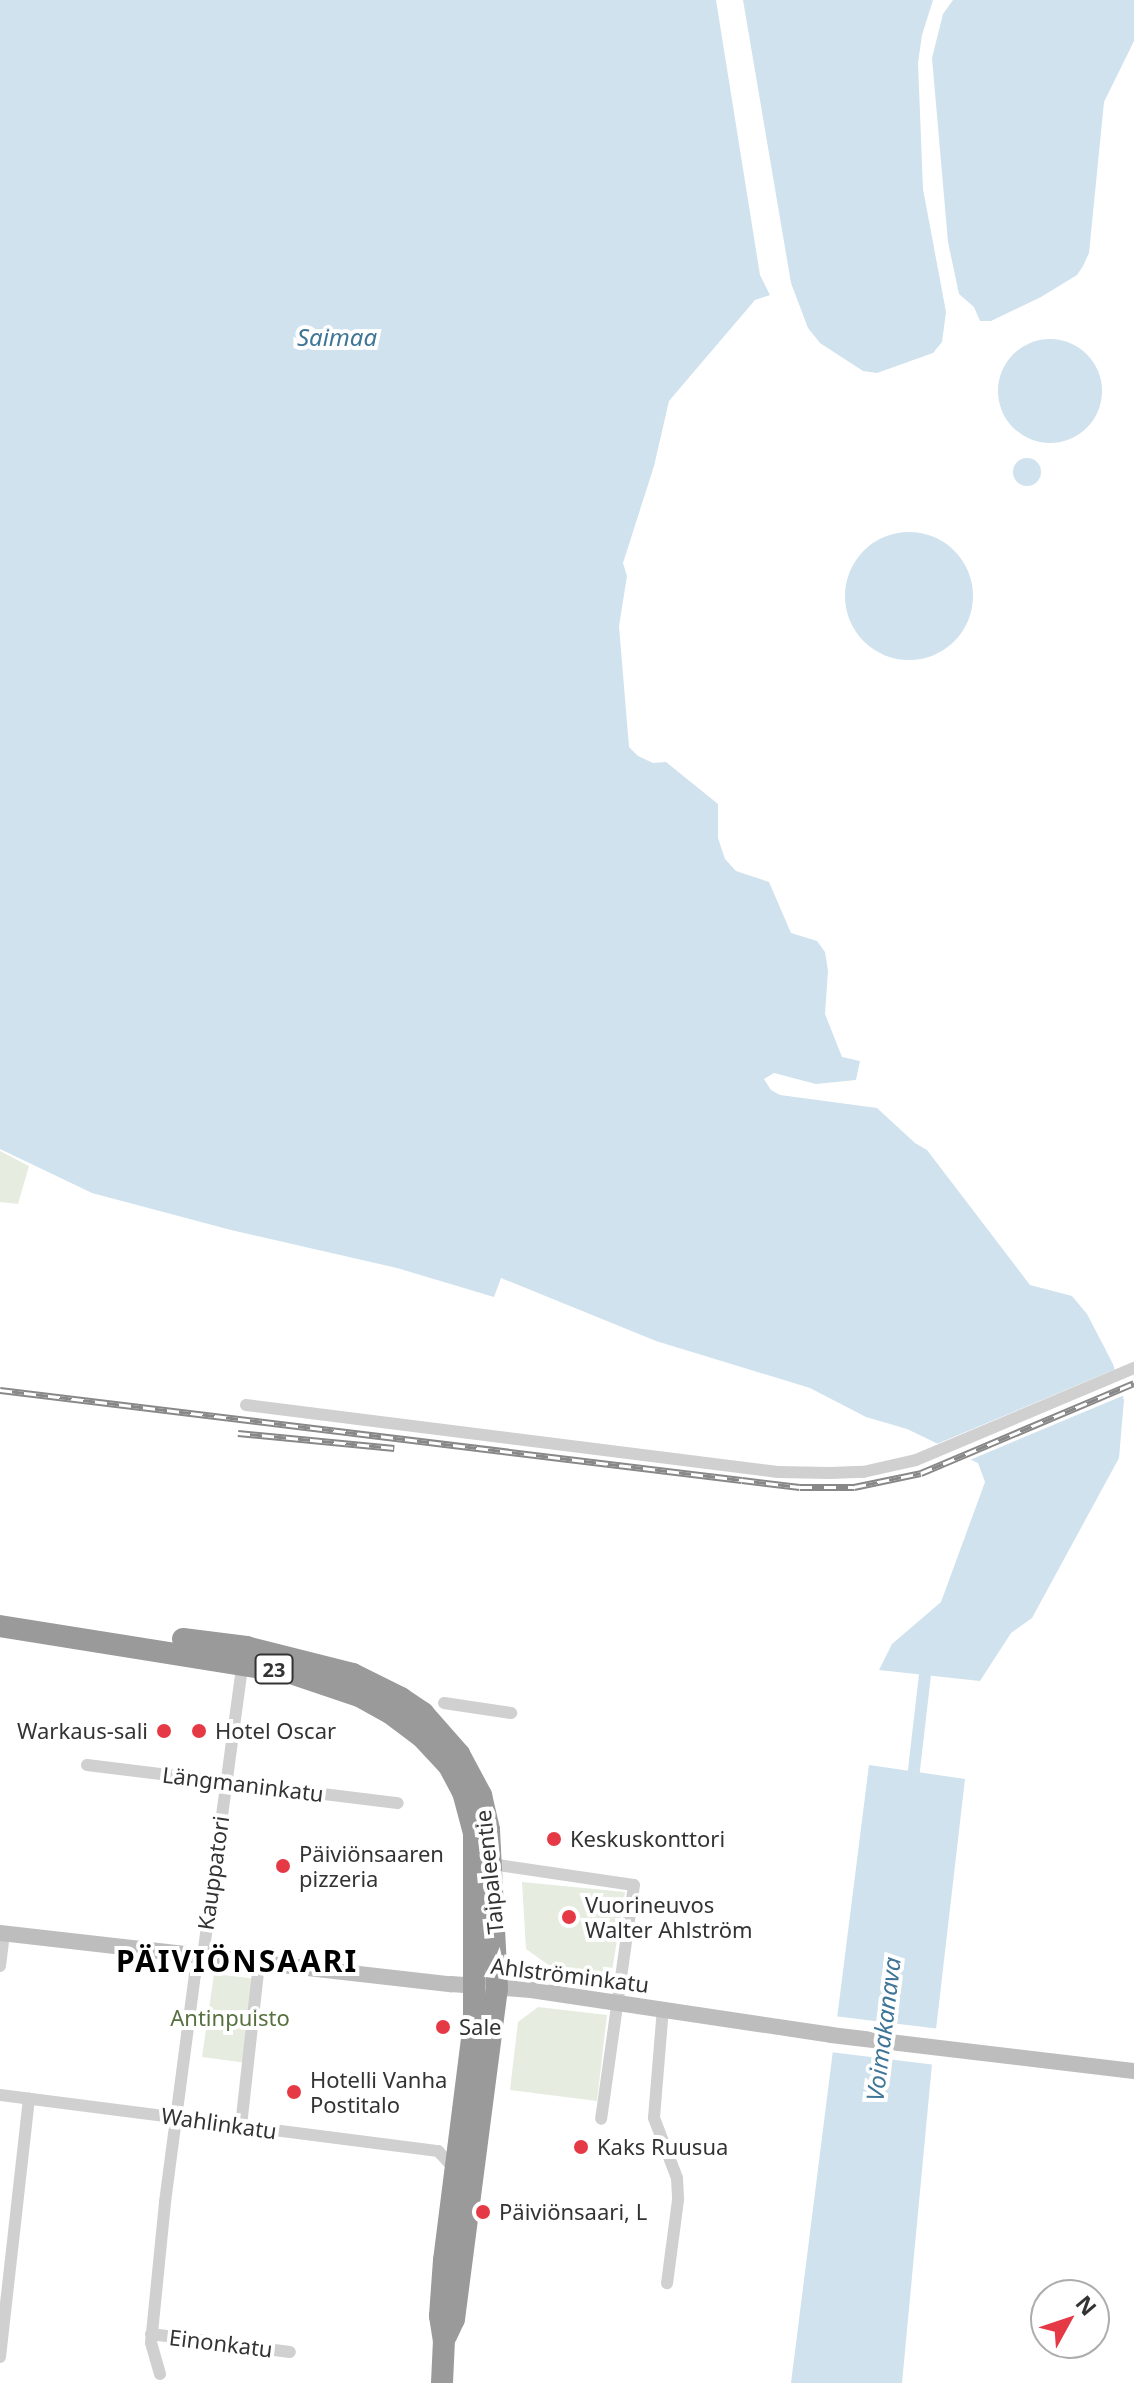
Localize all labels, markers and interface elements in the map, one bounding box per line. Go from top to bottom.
water label: Saimaa [297,323,377,351]
road number: 23 [254,1653,294,1685]
place label: Warkaus-sali [17,1718,148,1744]
place label: Hotel Oscar [215,1718,336,1744]
marker: Warkaus-sali [155,1722,173,1740]
marker: Hotel Oscar [190,1722,208,1740]
street label: Längmaninkatu [161,1761,325,1807]
street label: Taipaleentie [469,1809,509,1935]
street label: Kauppatori [192,1814,234,1932]
place label: Keskuskonttori [570,1826,725,1852]
marker: Keskuskonttori [545,1830,563,1848]
place label: Päiviönsaaren pizzeria [299,1840,444,1892]
marker: Päiviönsaaren pizzeria [274,1857,292,1875]
place label: Vuorineuvos Walter Ahlström [585,1891,753,1942]
marker: Vuorineuvos Walter Ahlström [560,1908,578,1926]
district label: PÄIVIÖNSAARI [116,1943,358,1979]
street label: Ahlströminkatu [489,1952,651,1998]
water label: Voimakanava [860,1955,906,2103]
park label: Antinpuisto [170,2005,290,2031]
place label: Sale [459,2014,502,2040]
marker: Sale [434,2018,452,2036]
place label: Hotelli Vanha Postitalo [310,2066,447,2118]
marker: Hotelli Vanha Postitalo [285,2083,303,2101]
street label: Wahlinkatu [159,2102,279,2144]
place label: Kaks Ruusua [597,2134,728,2160]
marker: Kaks Ruusua [572,2138,590,2156]
place label: Päiviönsaari, L [499,2199,647,2225]
marker: Päiviönsaari, L [474,2203,492,2221]
north arrow [1030,2279,1110,2359]
text: N [1070,2288,1104,2321]
street label: Einonkatu [168,2324,274,2362]

